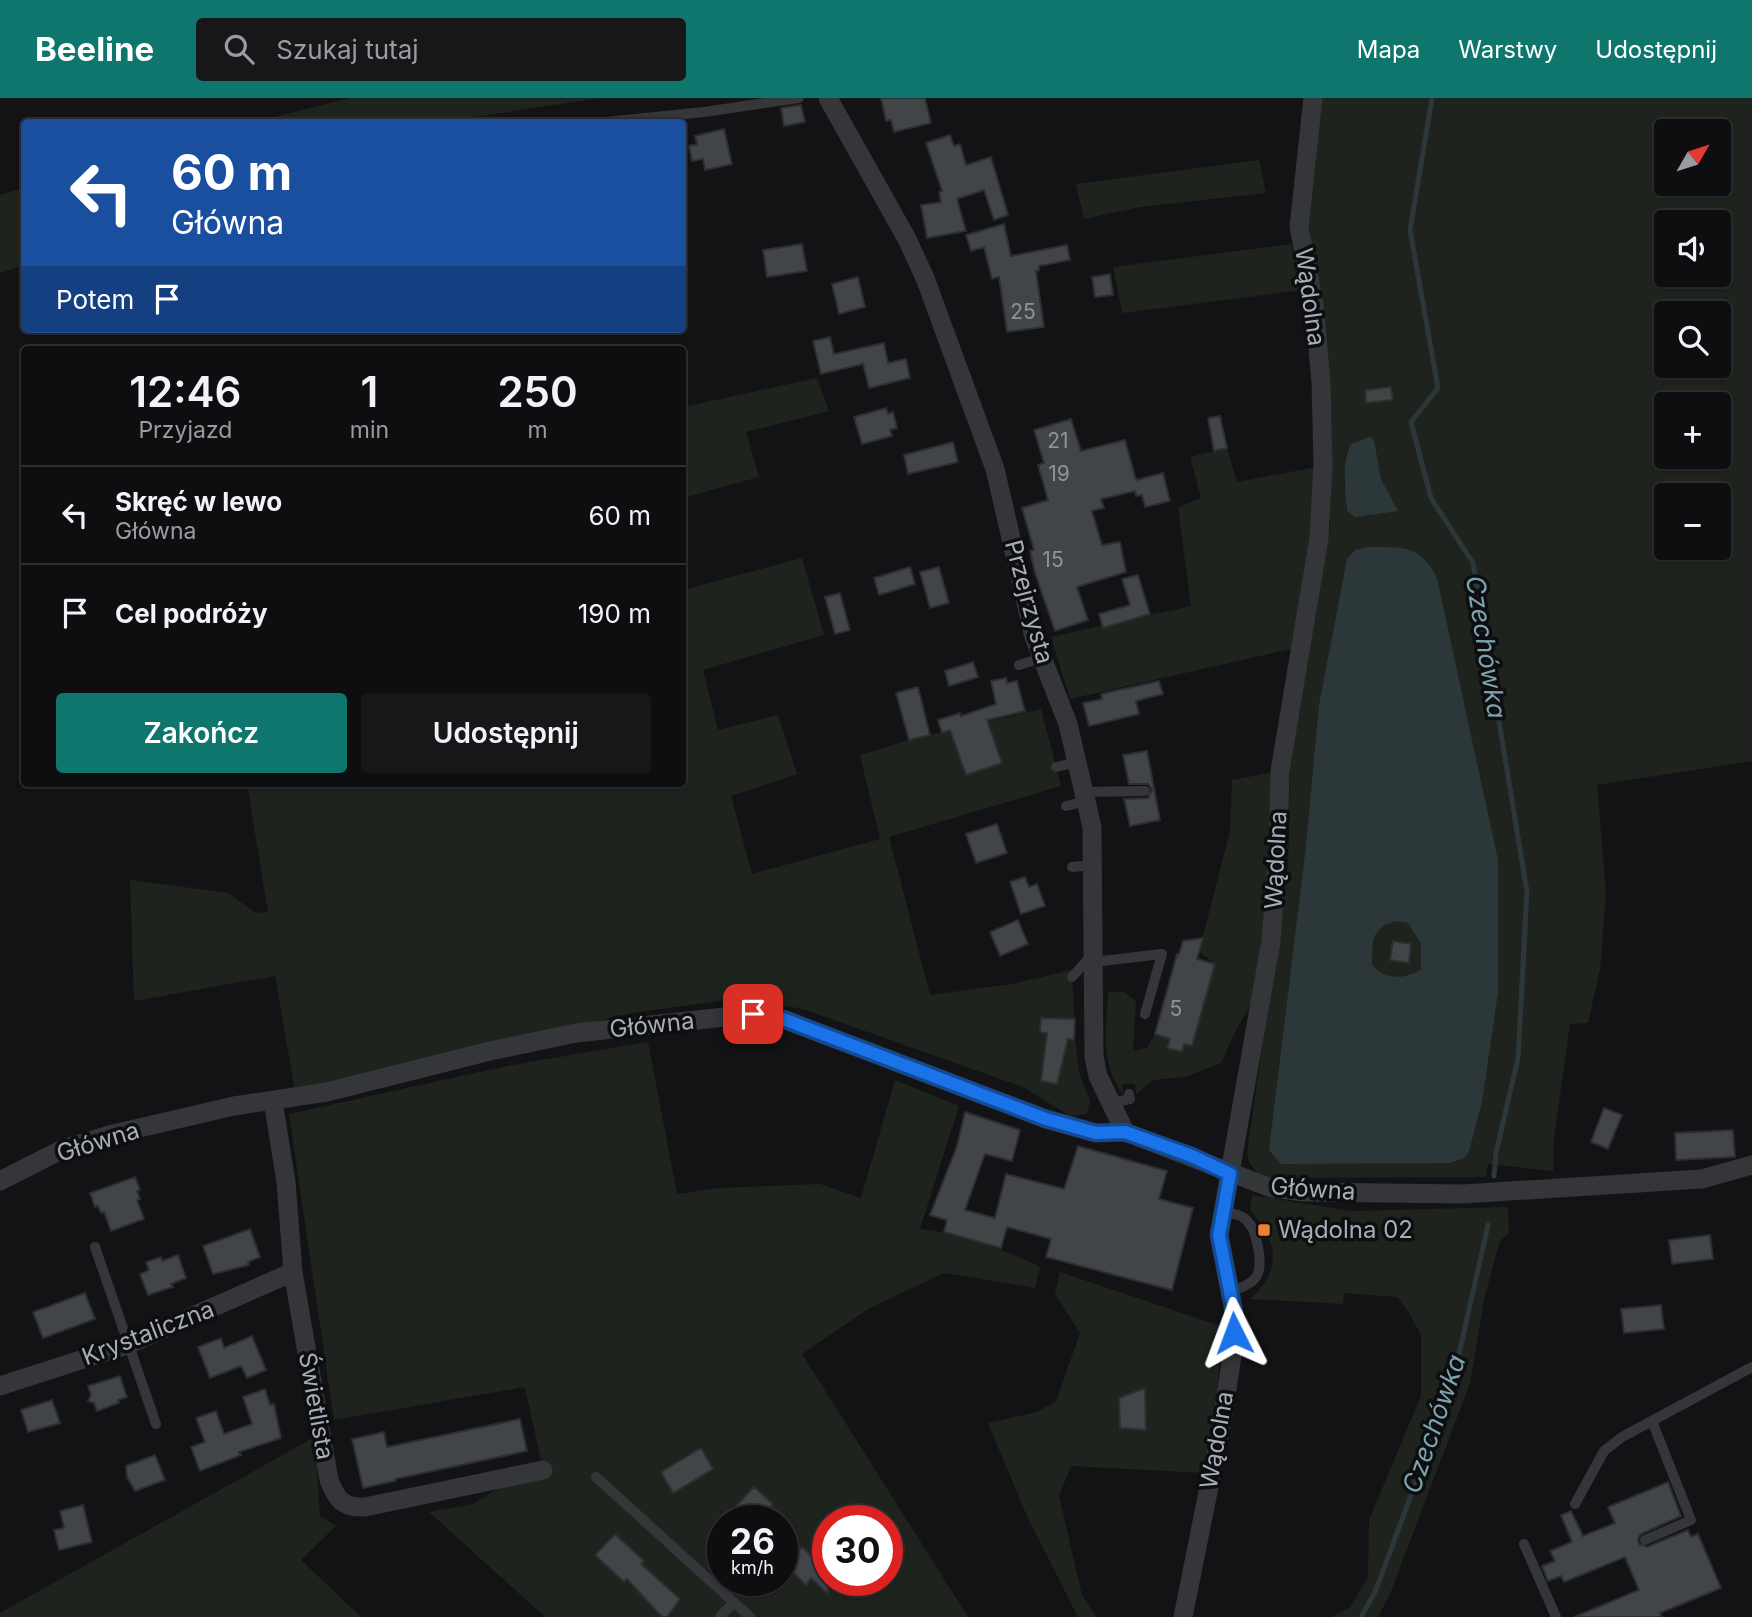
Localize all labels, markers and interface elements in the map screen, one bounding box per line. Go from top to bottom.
search box [196,18,686,81]
text: Beeline [35,29,154,69]
icon: search [220,30,258,68]
text: Szukaj tutaj [276,34,419,65]
text: Mapa [1357,35,1420,64]
text: Warstwy [1458,35,1557,64]
text: Udostępnij [1595,35,1717,64]
north arrow [1654,119,1731,196]
map controls [1654,119,1731,560]
text: 60 m [171,143,292,202]
icon: left [56,147,147,238]
text: Główna [171,203,284,242]
button: sound [1654,210,1731,287]
street label: Wądolna [1289,246,1332,348]
icon: arrive [148,280,186,318]
text: Potem [56,284,134,315]
house number: 25 [1010,299,1036,324]
button: search [1654,301,1731,378]
text: 12:46 [129,366,241,417]
text: 1 [361,366,378,417]
text: 250 [497,366,578,417]
button: + [1654,392,1731,469]
text: Przyjazd [138,416,232,444]
text: min [350,416,389,444]
text: m [527,416,548,444]
house number: 21 [1047,428,1069,453]
house number: 19 [1048,461,1070,486]
button: − [1654,483,1731,560]
text: Skręć w lewo [115,486,282,517]
icon: left [56,496,94,534]
text: 60 m [588,500,651,531]
text: Główna [115,517,196,545]
street label: Przejrzysta [999,537,1060,667]
house number: 15 [1042,547,1064,572]
water label: Czechówka [1460,573,1513,721]
icon: arrive [56,594,94,632]
text: Cel podróży [115,598,268,629]
text: 190 m [578,598,651,629]
button: Zakończ [56,693,347,773]
button: Udostępnij [361,693,651,773]
street label: Wądolna [1258,810,1293,910]
pin [723,984,783,1044]
icon: arrive [734,995,772,1033]
house number: 5 [1170,996,1182,1021]
street label: Główna [608,1006,696,1043]
street label: Główna [53,1115,143,1168]
street label: Główna [1270,1171,1356,1206]
place label: Wądolna 02 [1278,1215,1413,1244]
marker: Wądolna 02 [1256,1222,1272,1238]
street label: Krystaliczna [78,1294,218,1371]
position arrow [1197,1296,1271,1370]
street label: Świetlista [293,1350,340,1462]
water label: Czechówka [1395,1351,1472,1497]
street label: Wądolna [1194,1389,1239,1491]
speed limit sign: 30 [812,1505,903,1596]
text: 26 [730,1520,775,1562]
text: km/h [731,1557,774,1578]

